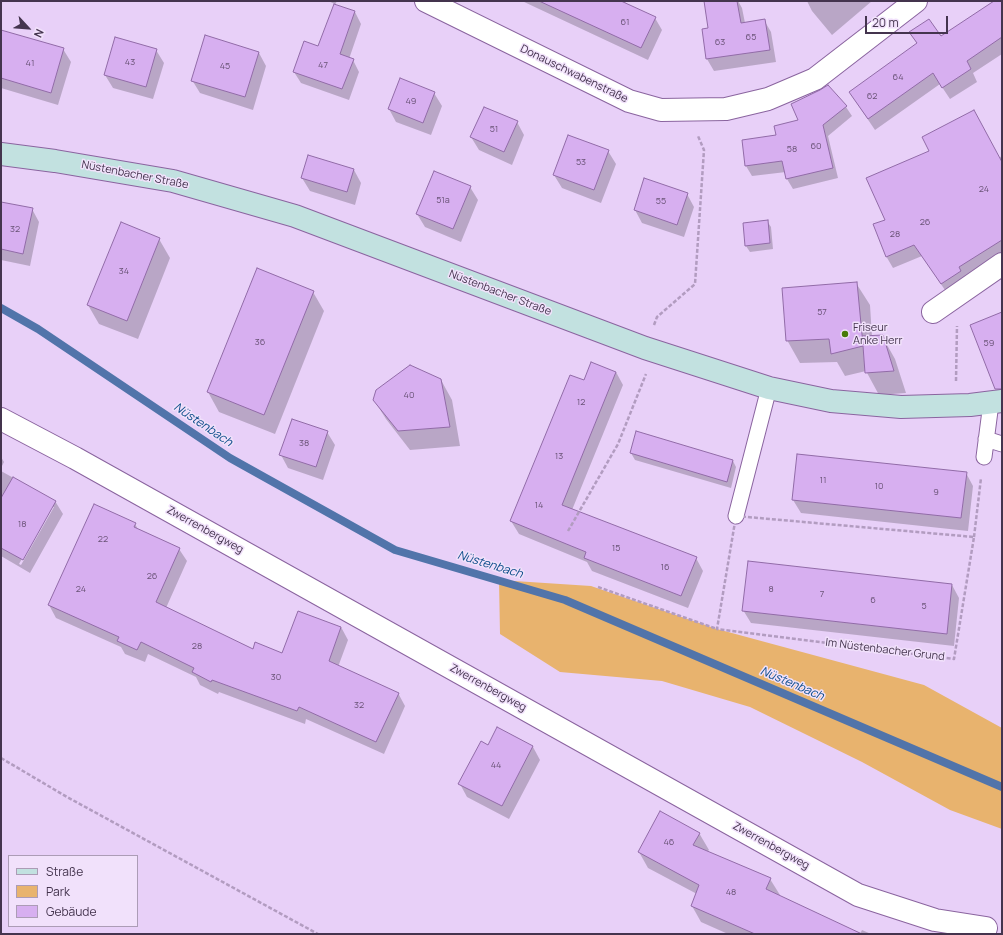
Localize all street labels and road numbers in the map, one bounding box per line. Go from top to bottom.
street label: Donauschwabenstraße [518,42,630,106]
street label: Nüstenbacher Straße [80,158,190,192]
street label: Nüstenbacher Straße [447,267,553,319]
street label: Zwerrenbergweg [164,503,246,557]
street label: Im Nüstenbacher Grund [825,636,945,664]
street label: Zwerrenbergweg [447,661,529,715]
street label: Zwerrenbergweg [730,819,812,873]

